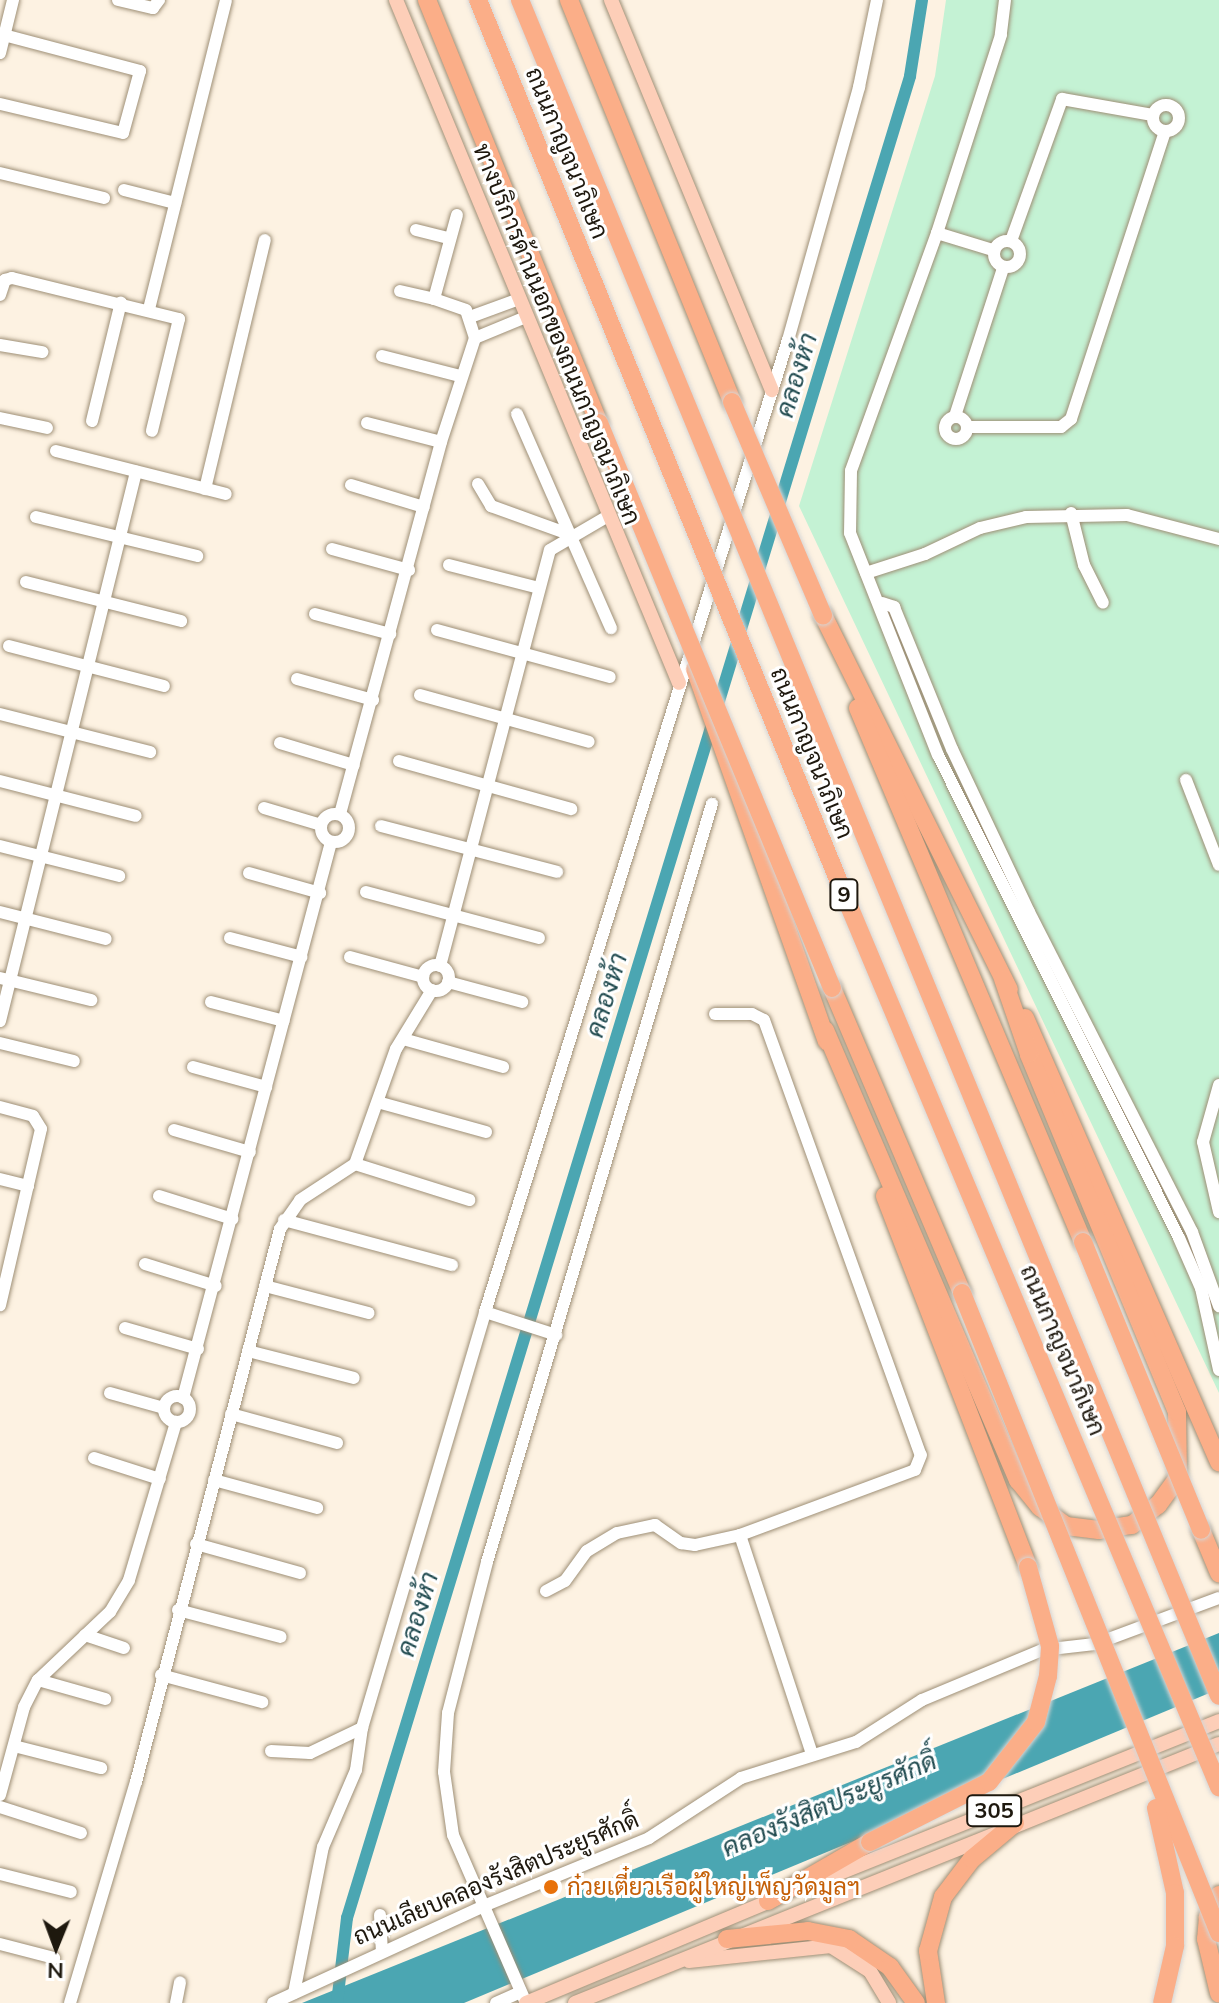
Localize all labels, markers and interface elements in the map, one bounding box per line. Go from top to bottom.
street label: ถนนกาญจนาภิเษก [519,63,615,243]
street label: ทางบริการด้านนอกของถนนกาญจนาภิเษก [467,139,647,529]
water label: คลองห้า [768,329,824,421]
street label: ถนนกาญจนาภิเษก [764,663,860,843]
road number: 9 [828,877,860,913]
water label: คลองห้า [578,949,634,1041]
street label: ถนนกาญจนาภิเษก [1014,1260,1112,1440]
water label: คลองห้า [389,1568,445,1660]
water label: คลองรังสิตประยูรศักดิ์ [717,1745,941,1863]
road number: 305 [966,1793,1022,1829]
street label: ถนนเลียบคลองรังสิตประยูรศักดิ์ [349,1805,643,1951]
place label: ก๋วยเตี๋ยวเรือผู้ใหญ่เพ็ญวัดมูลฯ [567,1873,860,1901]
marker: ก๋วยเตี๋ยวเรือผู้ใหญ่เพ็ญวัดมูลฯ [542,1878,560,1896]
north arrow [16,1907,96,1987]
text: N [47,1957,64,1985]

